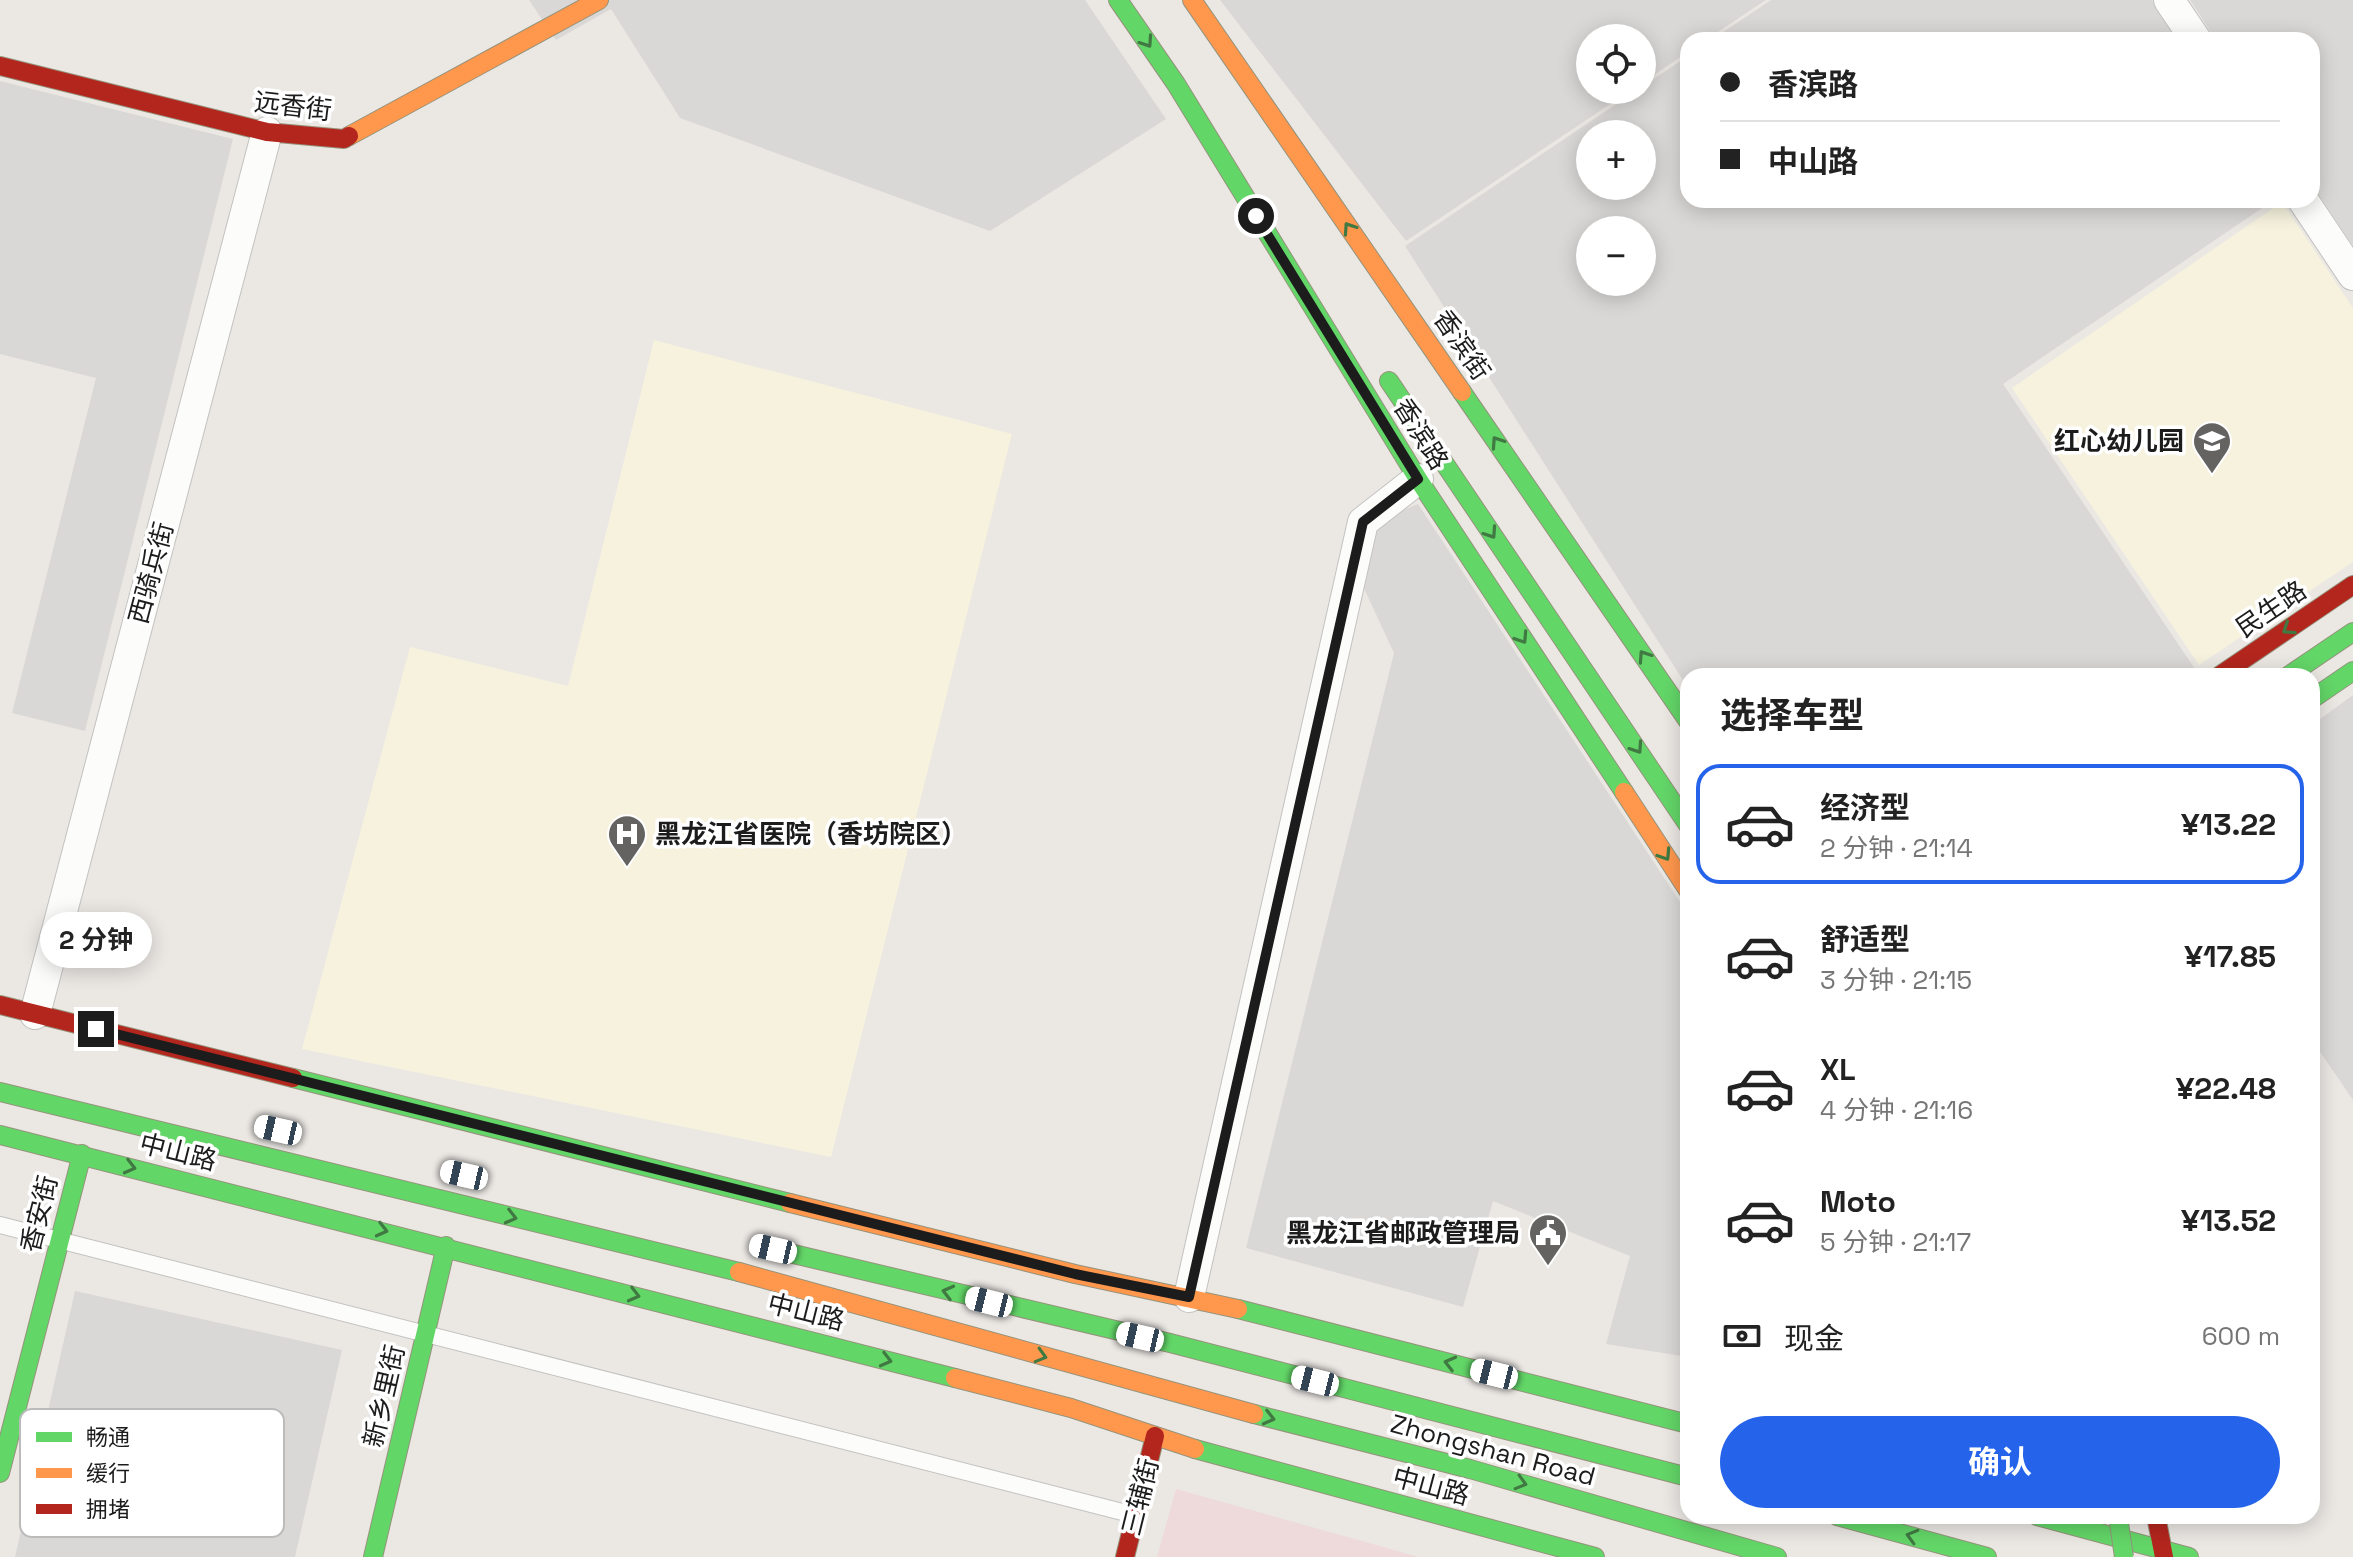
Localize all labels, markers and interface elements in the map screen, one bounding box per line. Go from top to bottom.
map controls [1576,24,1656,296]
button: locate [1576,24,1656,104]
one-way arrow [1137,33,1152,48]
text: 香滨路 [1768,65,1858,104]
street label: 远香街 [252,84,334,128]
button: + [1576,120,1656,200]
text: 中山路 [1768,142,1858,181]
route start [1238,198,1274,234]
button: − [1576,216,1656,296]
one-way arrow [1344,222,1359,236]
street label: 香滨街 [1426,303,1498,387]
street label: 香滨路 [1386,392,1456,476]
school or university icon: 红心幼儿园 [2191,420,2233,475]
place label: 红心幼儿园 [2054,424,2184,458]
one-way arrow [1492,437,1507,451]
street label: 西骑兵街 [121,518,181,628]
one-way arrow [1482,524,1497,538]
street label: 民生路 [2229,573,2313,645]
one-way arrow [2283,619,2297,634]
one-way arrow [1512,629,1527,644]
one-way arrow [1639,651,1654,665]
text: 选择车型 [1720,693,1864,739]
one-way arrow [1627,740,1642,754]
icon: car [1724,788,1796,860]
text: 经济型 [1820,788,1910,827]
text: ¥13.22 [2181,805,2276,844]
hospital icon: 黑龙江省医院（香坊院区） [606,813,648,868]
place label: 黑龙江省医院（香坊院区） [655,817,967,851]
text: 2 分钟 · 21:14 [1820,831,1973,865]
one-way arrow [1655,847,1670,861]
callout: 2 分钟 [40,913,152,969]
icon: car [1724,920,1796,992]
text: 舒适型 [1820,920,1910,959]
text: 2 分钟 [59,923,133,957]
text: ¥17.85 [2184,937,2276,976]
text: 3 分钟 · 21:15 [1820,963,1972,997]
route end [78,1011,114,1047]
text: XL [1820,1050,1856,1089]
icon: car [1724,1052,1796,1124]
text: ¥22.48 [2176,1069,2276,1108]
text: 4 分钟 · 21:16 [1820,1093,1973,1127]
car [252,1113,304,1147]
street label: 中山路 [136,1126,220,1178]
one-way arrow [123,1157,137,1174]
car [438,1158,490,1192]
street label: 香安街 [13,1172,65,1256]
text: Moto [1820,1182,1896,1221]
icon: car [1724,1184,1796,1256]
text: ¥13.52 [2181,1201,2276,1240]
one-way arrow [504,1207,517,1224]
public building icon: 黑龙江省邮政管理局 [1527,1212,1569,1267]
place label: 黑龙江省邮政管理局 [1286,1216,1520,1250]
one-way arrow [375,1221,389,1238]
text: 5 分钟 · 21:17 [1820,1225,1971,1259]
car [747,1232,799,1266]
one-way arrow [941,1284,955,1301]
one-way arrow [627,1285,641,1302]
car [963,1285,1015,1319]
street label: 中山路 [764,1286,848,1338]
icon: cash [1720,1314,1764,1358]
text: 现金 [1784,1319,1844,1358]
text: 600 m [2202,1319,2280,1353]
car [1114,1320,1166,1354]
street label: 新乡里街 [356,1342,412,1450]
one-way arrow [1033,1347,1047,1363]
one-way arrow [878,1350,892,1367]
one-way arrow [1443,1355,1457,1372]
car [1468,1357,1520,1391]
car [1289,1364,1341,1398]
street label: Zhongshan Road [1387,1406,1599,1494]
legend [20,1409,284,1537]
one-way arrow [1262,1409,1276,1426]
button: 确认 [1720,1416,2280,1508]
text: 畅通 [86,1423,130,1451]
street label: 三辅街 [1114,1455,1166,1539]
text: 缓行 [86,1459,130,1487]
street label: 中山路 [1389,1459,1473,1513]
one-way arrow [1513,1474,1527,1490]
text: 拥堵 [86,1495,130,1523]
one-way arrow [1906,1529,1920,1545]

